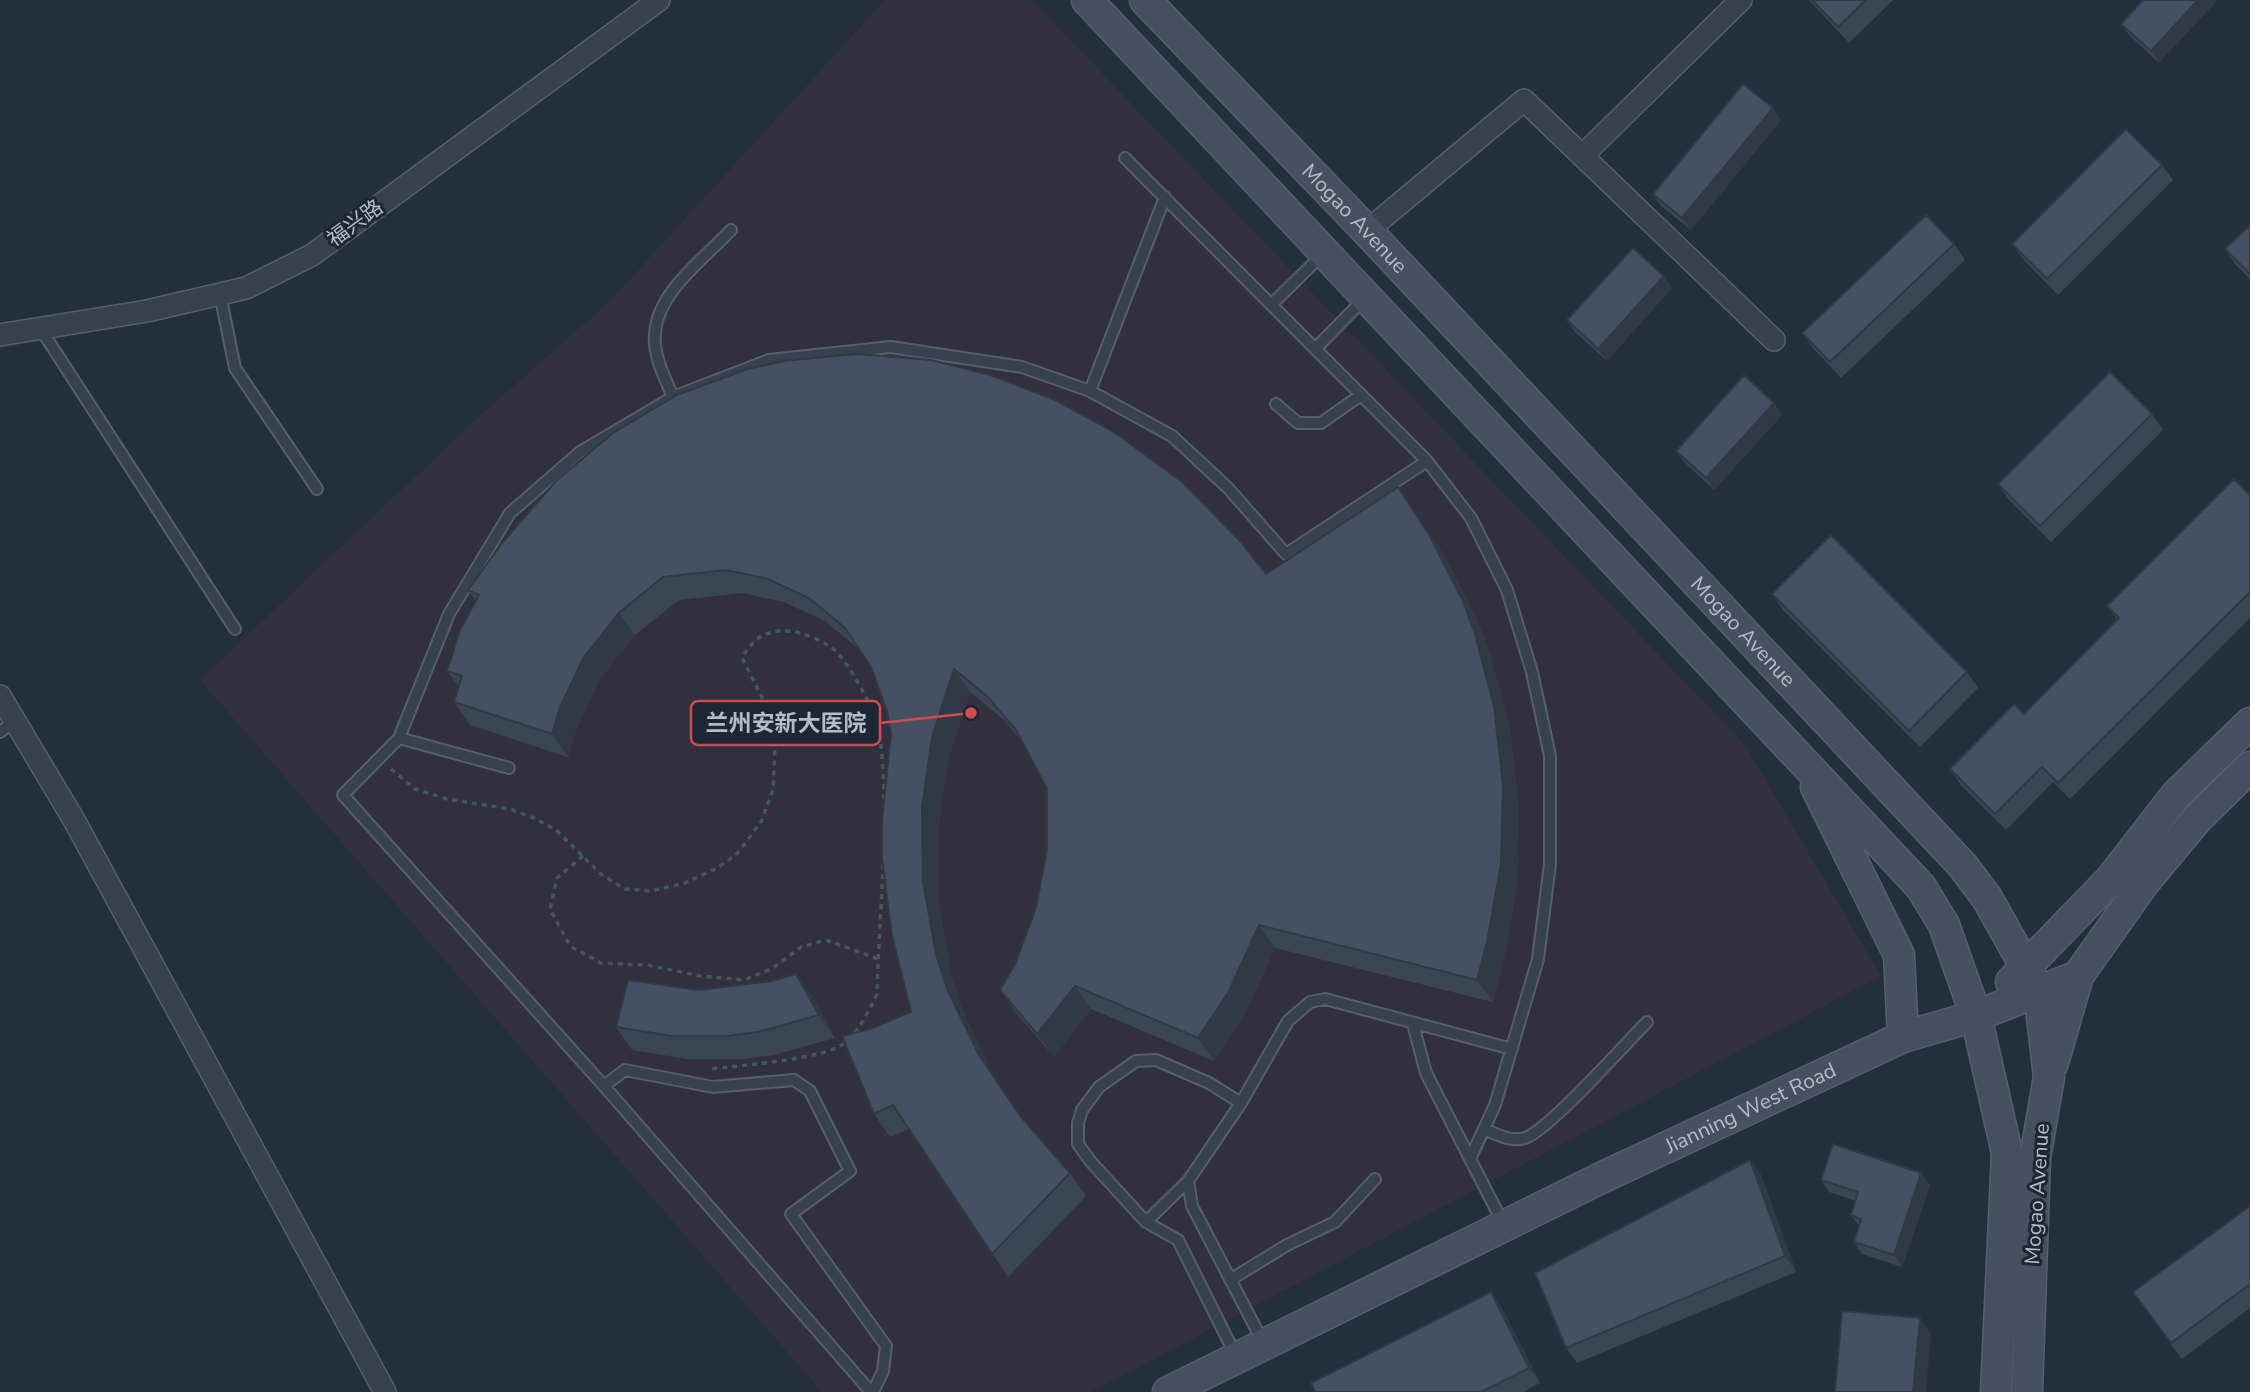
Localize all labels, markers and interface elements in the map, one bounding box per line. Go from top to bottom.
street label: Mogao Avenue [1296,158,1414,280]
street label: 福兴路 [321,193,389,253]
street label: Mogao Avenue [1684,570,1802,693]
callout: 兰州安新大医院 [691,701,880,745]
text: 兰州安新大医院 [706,708,867,739]
street label: Jianning West Road [1659,1056,1841,1161]
street label: Mogao Avenue [2018,1122,2056,1266]

